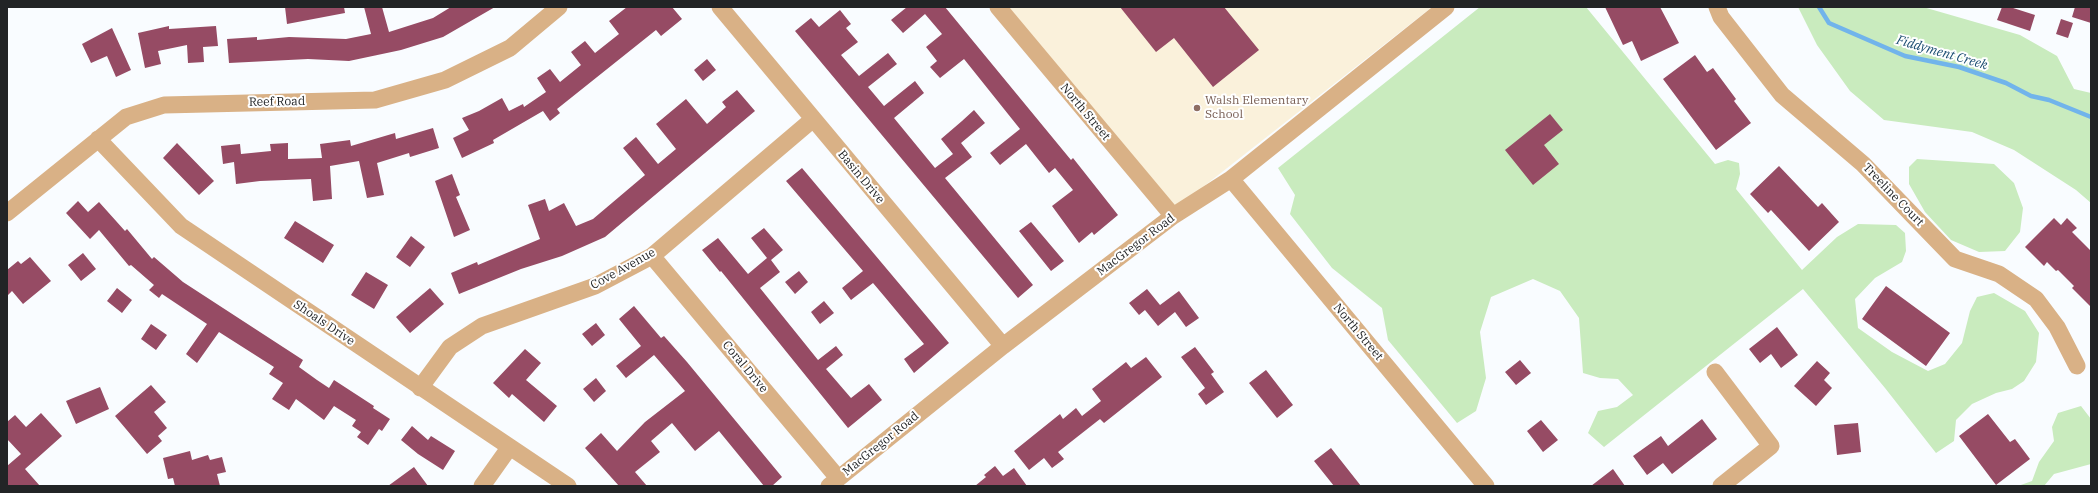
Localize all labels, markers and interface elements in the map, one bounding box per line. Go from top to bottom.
water label: Fiddyment Creek [1895,33,1989,73]
street label: North Street [1057,81,1113,143]
street label: Reef Road [249,94,305,110]
place label: Walsh Elementary School [1205,94,1308,122]
marker: Walsh Elementary School [1192,103,1202,113]
street label: Basin Drive [835,147,887,207]
street label: Treeline Court [1859,161,1927,229]
street label: MacGregor Road [1094,211,1178,279]
street label: Cove Avenue [588,245,658,293]
street label: Shoals Drive [291,297,357,349]
street label: North Street [1330,301,1386,363]
street label: Coral Drive [719,338,771,396]
street label: MacGregor Road [840,409,922,479]

